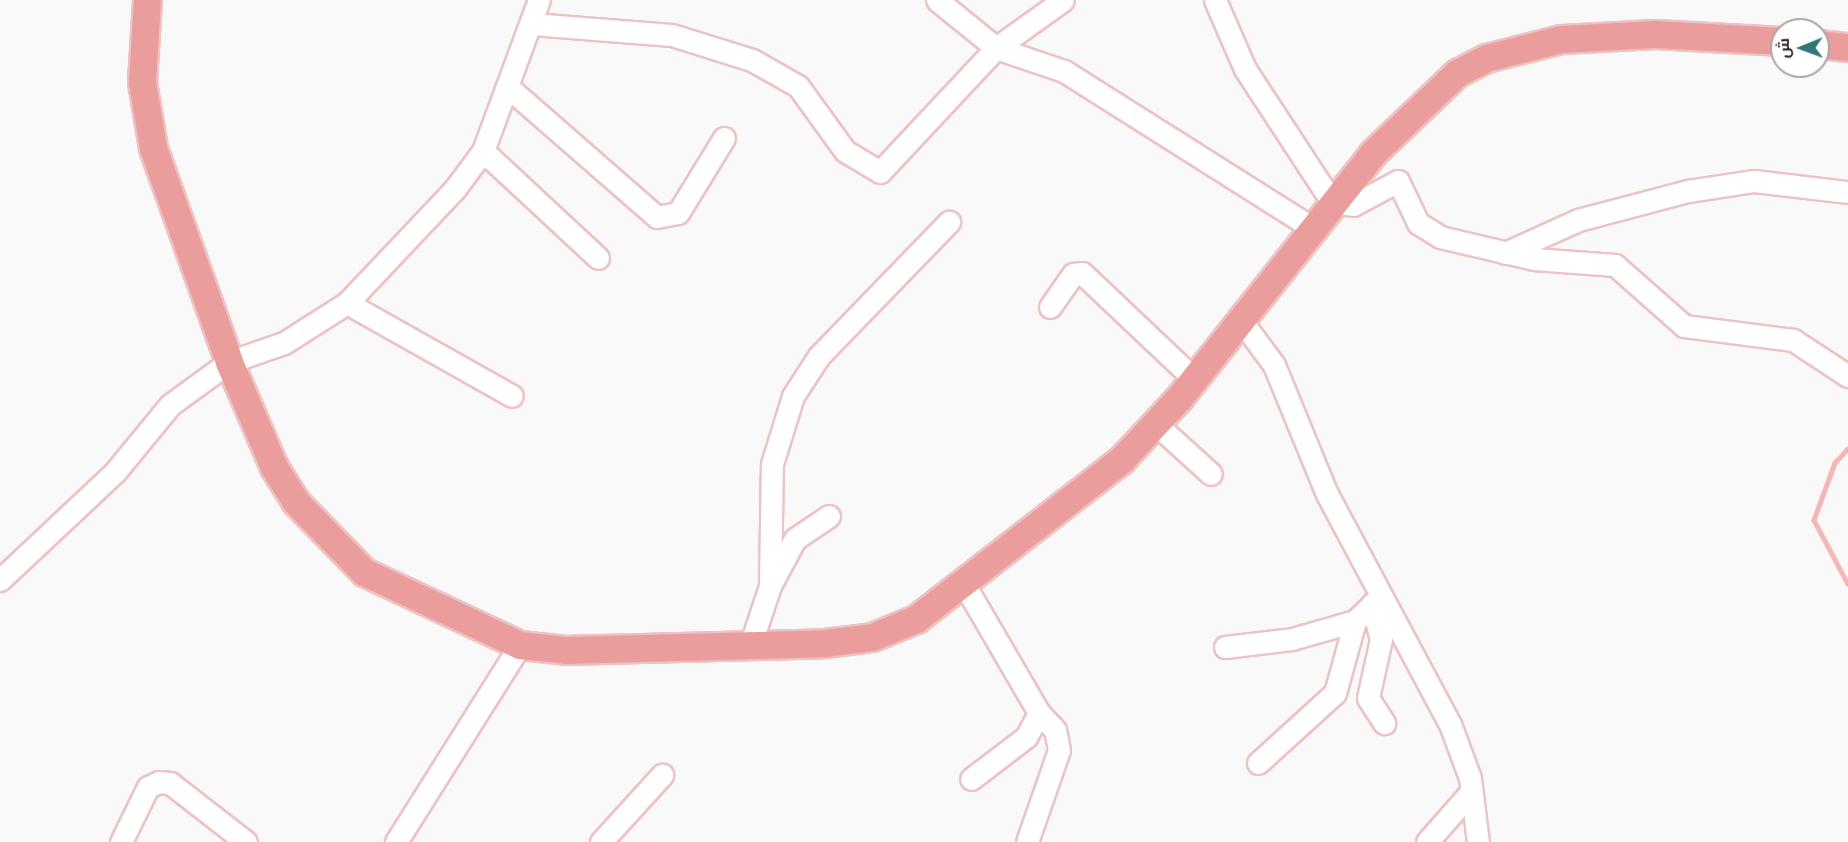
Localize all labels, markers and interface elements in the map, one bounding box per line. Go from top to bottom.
north arrow [1770,18,1830,78]
text: ش [1773,38,1794,59]

